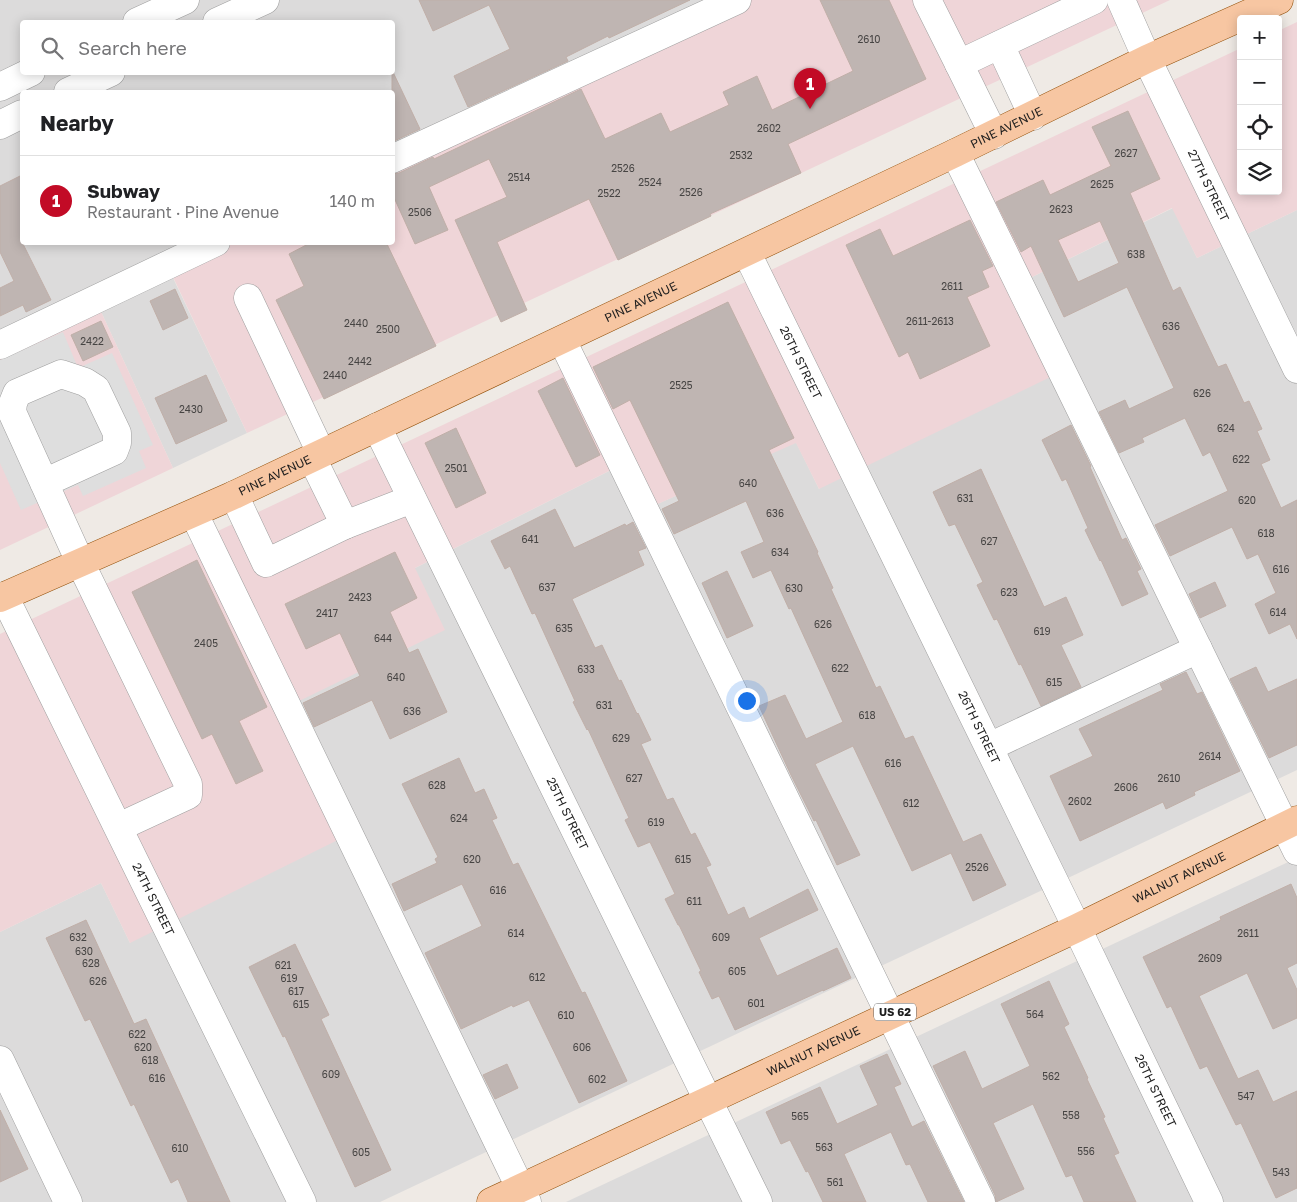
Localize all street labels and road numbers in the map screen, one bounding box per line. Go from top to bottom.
street label: PINE AVENUE [968,103,1045,151]
street label: 27TH STREET [1185,147,1233,224]
street label: PINE AVENUE [602,278,679,325]
street label: 26TH STREET [777,323,825,402]
street label: PINE AVENUE [236,451,314,499]
street label: 26TH STREET [955,688,1004,767]
street label: 25TH STREET [543,775,592,853]
street label: WALNUT AVENUE [1130,848,1228,906]
street label: 24TH STREET [129,860,178,938]
road number: US 62 [874,1004,916,1020]
street label: WALNUT AVENUE [764,1022,862,1079]
street label: 26TH STREET [1132,1052,1180,1130]

